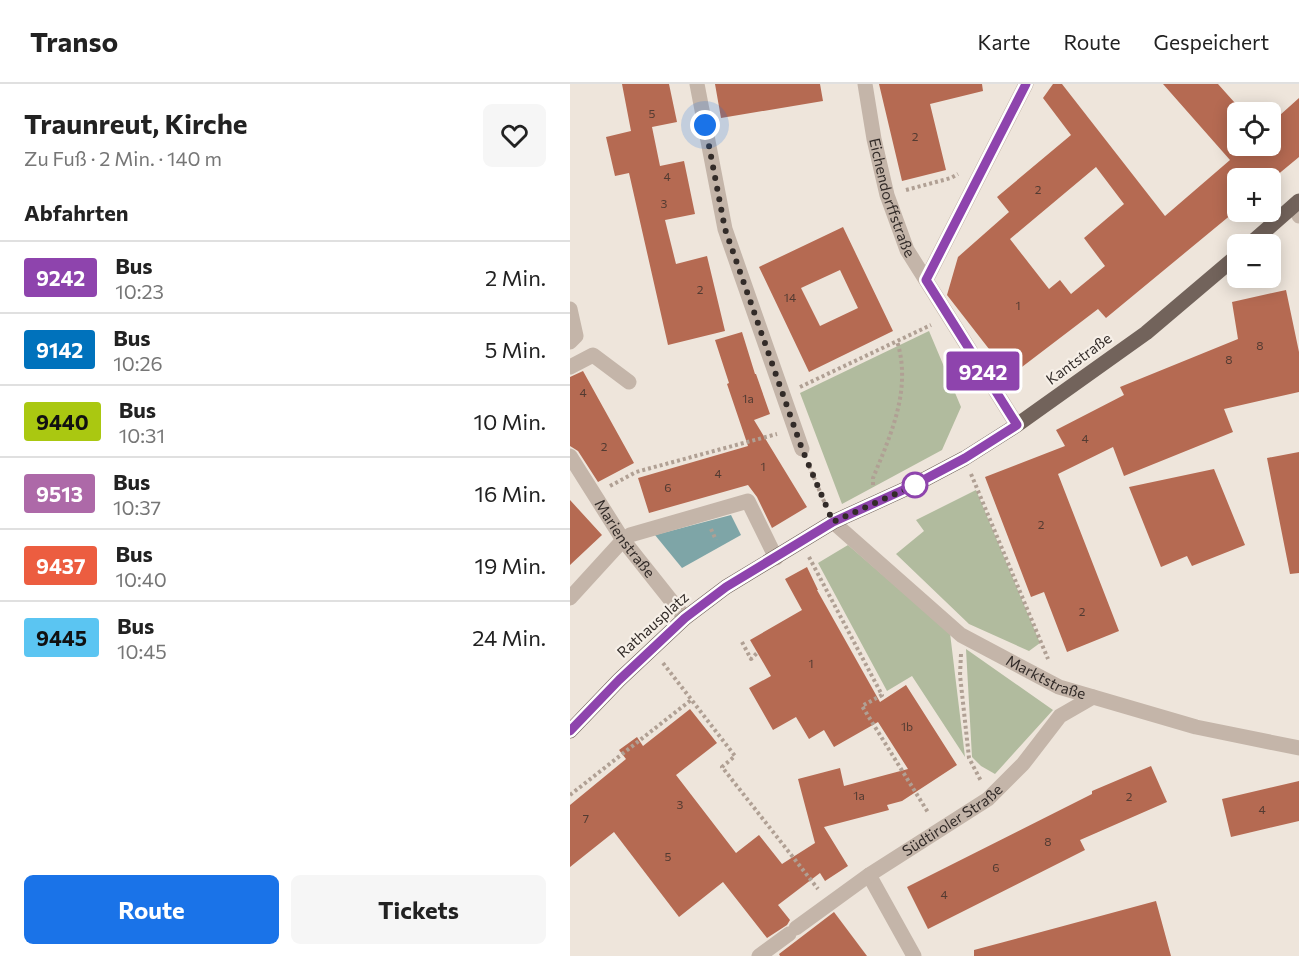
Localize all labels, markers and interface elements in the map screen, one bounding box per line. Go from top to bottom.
text: Transo [30,24,118,58]
text: Karte [977,29,1030,54]
text: Route [1063,29,1121,54]
text: Gespeichert [1154,29,1269,54]
map controls [1227,102,1281,288]
button: locate [1227,102,1281,156]
button: heart [483,104,546,167]
text: Traunreut, Kirche [24,106,248,140]
house number: 5 [649,106,656,120]
your location [690,110,720,140]
house number: 2 [912,129,919,143]
street label: Eichendorffstraße [866,136,919,260]
text: Zu Fuß · 2 Min. · 140 m [24,146,222,170]
button: + [1227,168,1281,222]
house number: 4 [663,169,671,183]
house number: 2 [1035,182,1042,196]
house number: 3 [661,196,668,210]
text: Abfahrten [24,199,128,226]
button: − [1227,234,1281,288]
text: Bus [115,252,153,279]
text: 2 Min. [485,264,546,291]
text: 9242 [36,265,85,290]
text: 10:23 [115,279,164,303]
house number: 2 [697,282,704,296]
house number: 14 [784,290,796,304]
house number: 1 [1015,298,1021,312]
text: Bus [113,324,151,351]
street label: Kantstraße [1042,328,1115,388]
text: 5 Min. [485,336,546,363]
text: 9142 [36,337,83,362]
house number: 8 [1256,338,1264,352]
text: 10:26 [113,351,163,375]
line badge: 9242 [941,352,1025,390]
house number: 8 [1225,352,1233,366]
text: 9242 [958,359,1008,384]
house number: 4 [579,385,587,399]
house number: 1a [742,391,754,405]
text: Bus [119,396,156,423]
text: 10 Min. [474,408,546,435]
text: 9440 [36,409,89,434]
text: 10:31 [119,423,165,447]
house number: 4 [1081,431,1089,445]
house number: 2 [601,439,608,453]
house number: 1 [760,459,766,473]
house number: 4 [714,466,722,480]
text: Bus [113,468,150,495]
unlabelled marker [902,472,928,498]
text: 16 Min. [475,480,546,507]
house number: 6 [664,480,672,494]
text: 9513 [36,481,83,506]
text: 10:37 [113,495,161,519]
street label: Marienstraße [591,495,659,581]
house number: 2 [1038,517,1045,531]
text: Bus [115,540,153,567]
text: 19 Min. [475,552,546,579]
text: 9437 [36,553,85,578]
text: 10:40 [115,567,167,591]
street label: Rathausplatz [613,588,692,661]
house number: 2 [1079,604,1086,618]
text: Bus [117,612,154,639]
text: 24 Min. [472,624,546,651]
text: 9445 [36,625,87,650]
text: 10:45 [117,639,167,663]
street label: Marktstraße [1003,651,1088,702]
house number: 1 [808,656,814,670]
house number: 1b [901,719,913,733]
street label: Südtiroler Straße [899,780,1006,859]
house number: 1a [853,788,865,802]
house number: 2 [1126,789,1133,803]
house number: 3 [677,797,684,811]
house number: 4 [1258,802,1266,816]
house number: 7 [583,811,589,825]
house number: 8 [1044,834,1052,848]
house number: 5 [665,849,672,863]
house number: 6 [992,860,1000,874]
button: Route [24,875,279,944]
button: Tickets [291,875,546,944]
house number: 4 [940,887,948,901]

